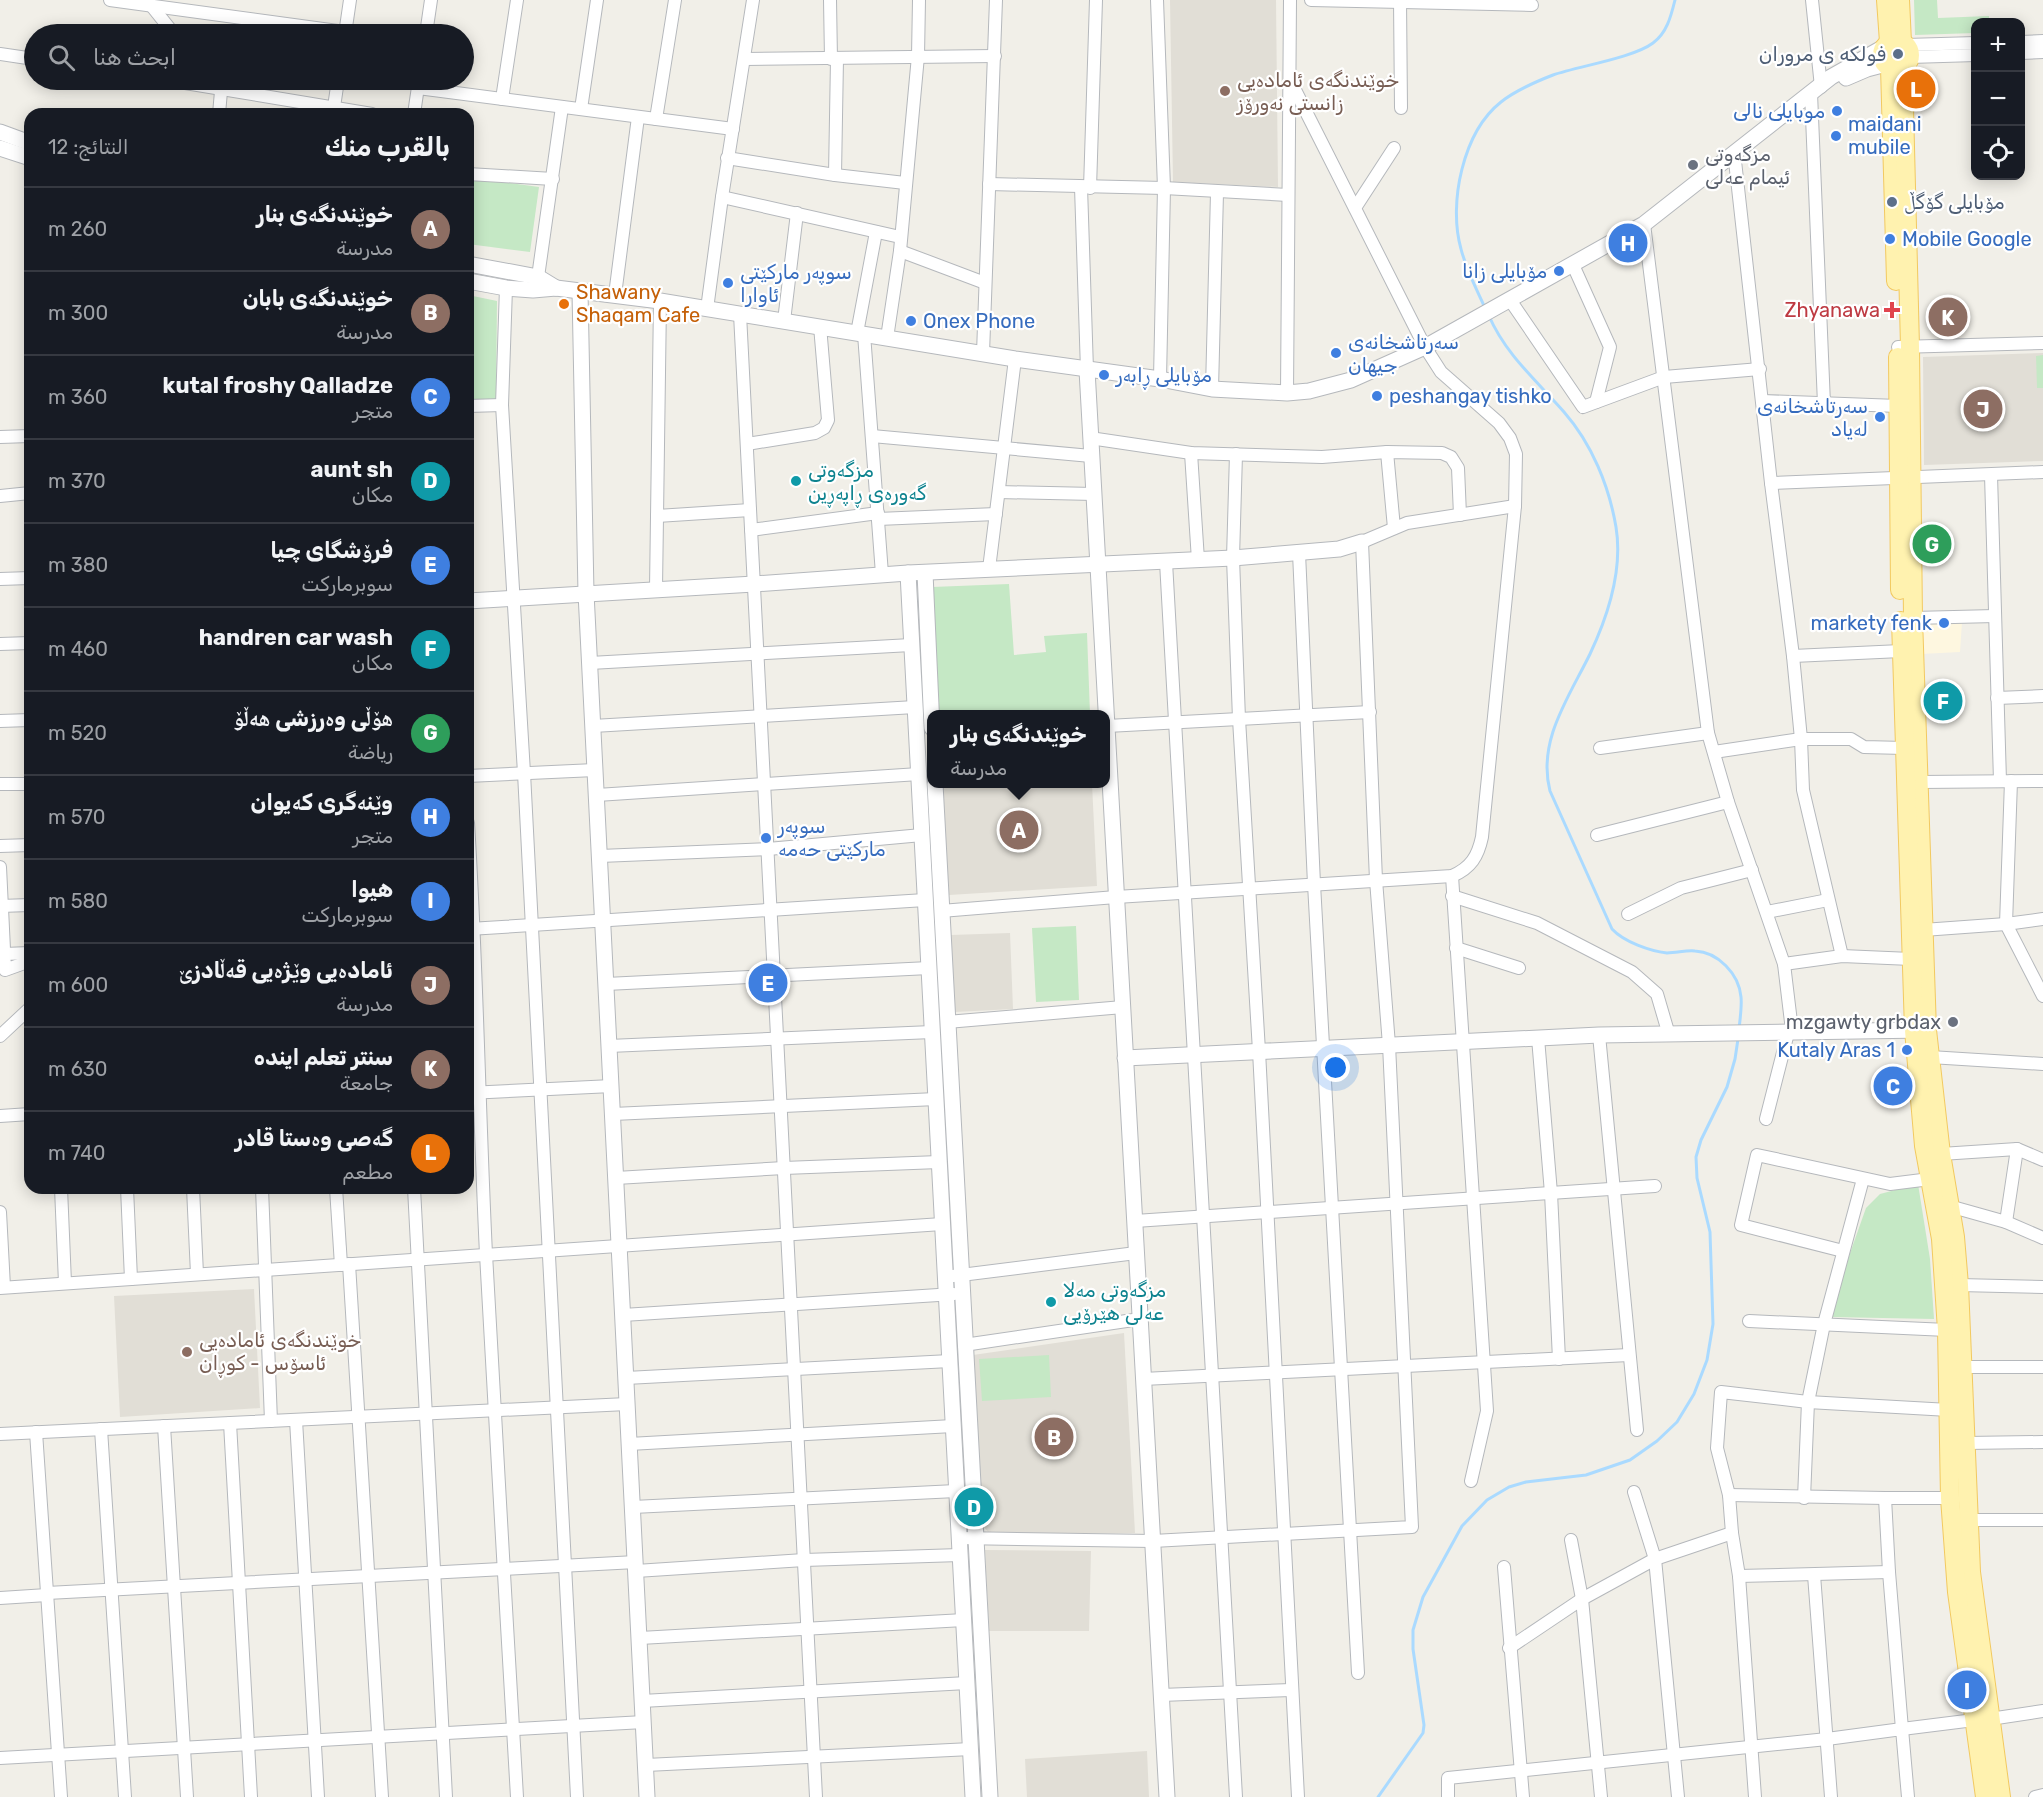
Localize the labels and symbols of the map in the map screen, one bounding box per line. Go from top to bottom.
place label: فولکه ی مروران [1759,42,1886,66]
marker: فولکه ی مروران [1891,47,1905,61]
pin: L [1896,66,1936,112]
place label: خوێندنگەی ئامادەیی زانستی نەورۆز [1236,68,1399,115]
marker: خوێندنگەی ئامادەیی زانستی نەورۆز [1218,84,1232,98]
place label: موبايلى نالى [1733,99,1825,123]
marker: موبايلى نالى [1830,104,1844,118]
place label: maidani mubile [1848,112,1922,159]
marker: maidani mubile [1829,129,1843,143]
place label: مزگەوتی ئیمام عەلی [1705,142,1791,191]
marker: مزگەوتی ئیمام عەلی [1686,158,1700,172]
place label: مۆبایلی گۆگڵ [1904,190,2005,214]
marker: مۆبایلی گۆگڵ [1885,195,1899,209]
pin: H [1608,220,1648,266]
place label: Mobile Google [1902,227,2032,251]
marker: Mobile Google [1883,232,1897,246]
place label: مۆبایلی زانا [1462,259,1547,283]
place label: سوپەر مارکێتی ئاوارا [740,260,852,307]
marker: مۆبایلی زانا [1552,264,1566,278]
marker: سوپەر مارکێتی ئاوارا [721,276,735,290]
place label: Shawany Shaqam Cafe [576,280,700,327]
pin: K [1928,294,1968,340]
marker: Shawany Shaqam Cafe [557,297,571,311]
place label: Zhyanawa [1785,298,1880,322]
marker: Zhyanawa [1885,303,1899,317]
place label: Onex Phone [923,309,1035,333]
marker: Onex Phone [904,314,918,328]
place label: سەرتاشخانەی جیهان [1348,330,1459,377]
marker: سەرتاشخانەی جیهان [1329,346,1343,360]
place label: مۆبایلی ڕابەر [1115,363,1212,391]
marker: مۆبایلی ڕابەر [1097,368,1111,382]
place label: peshangay tishko [1389,384,1552,408]
pin: J [1964,386,2002,432]
marker: peshangay tishko [1370,389,1384,403]
place label: سەرتاشخانەی لەیاد [1757,394,1868,441]
marker: سەرتاشخانەی لەیاد [1873,410,1887,424]
place label: مزگەوتی گەورەی ڕاپەڕین [808,458,926,509]
marker: مزگەوتی گەورەی ڕاپەڕین [789,474,803,488]
pin: G [1912,522,1952,566]
place label: markety fenk [1811,611,1933,635]
marker: markety fenk [1937,616,1951,630]
pin: F [1924,678,1962,724]
pin: A [1000,808,1038,852]
place label: سوپەر مارکێتی حەمە [777,814,886,861]
marker: سوپەر مارکێتی حەمە [759,831,773,845]
pin: E [748,960,788,1006]
place label: mzgawty grbdax [1786,1010,1941,1034]
marker: mzgawty grbdax [1946,1015,1960,1029]
place label: Kutaly Aras 1 [1777,1038,1895,1062]
marker: Kutaly Aras 1 [1900,1043,1914,1057]
your location [1321,1053,1350,1082]
pin: C [1874,1064,1912,1108]
place label: مزگەوتی مەلا عەلی هێرۆیی [1063,1278,1166,1325]
marker: مزگەوتی مەلا عەلی هێرۆیی [1044,1295,1058,1309]
place label: خوێندنگەی ئامادەیی ئاسۆس - کوڕان [199,1328,361,1379]
marker: خوێندنگەی ئامادەیی ئاسۆس - کوڕان [180,1345,194,1359]
pin: B [1034,1414,1074,1460]
pin: D [954,1484,994,1530]
pin: I [1948,1668,1986,1712]

